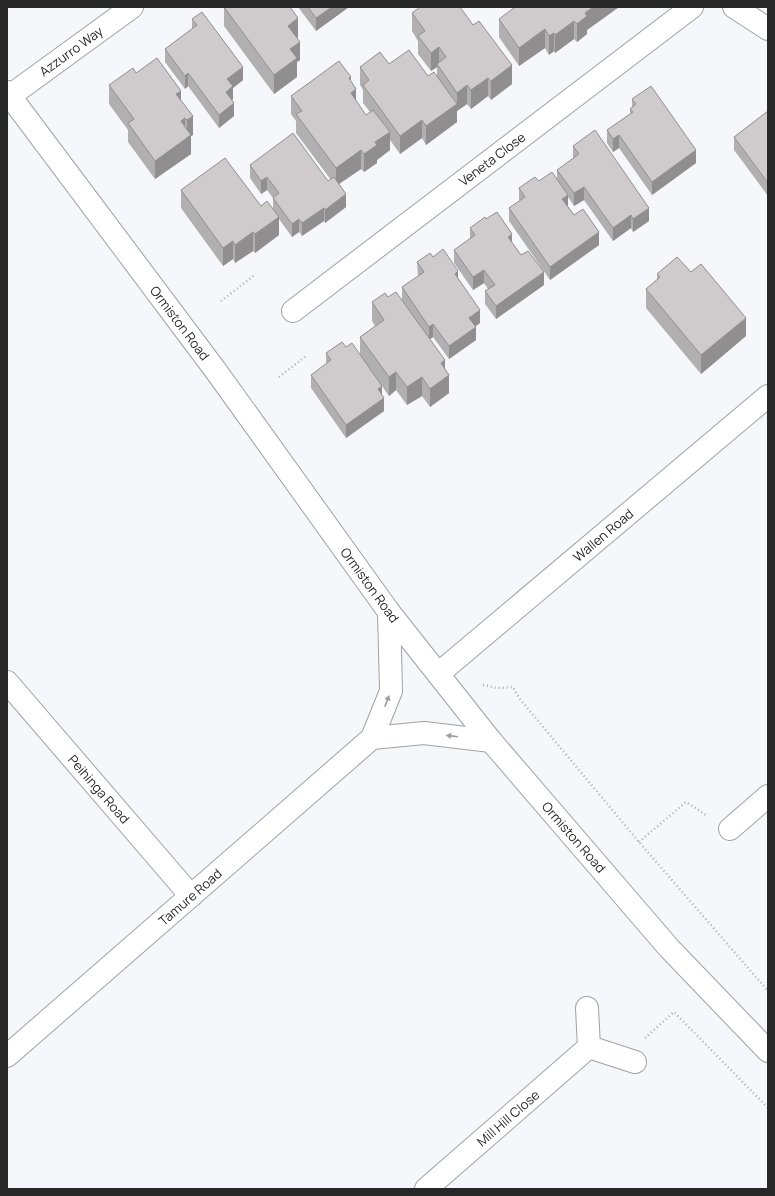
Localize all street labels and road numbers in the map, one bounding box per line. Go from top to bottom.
street label: Azzurro Way [36,22,107,80]
street label: Veneta Close [455,128,529,190]
street label: Ormiston Road [146,282,214,364]
street label: Wallen Road [569,505,637,565]
street label: Ormiston Road [337,544,403,626]
street label: Peihinga Road [64,751,134,827]
street label: Ormiston Road [538,798,610,876]
street label: Tamure Road [155,864,225,930]
street label: Mill Hill Close [473,1085,543,1150]

